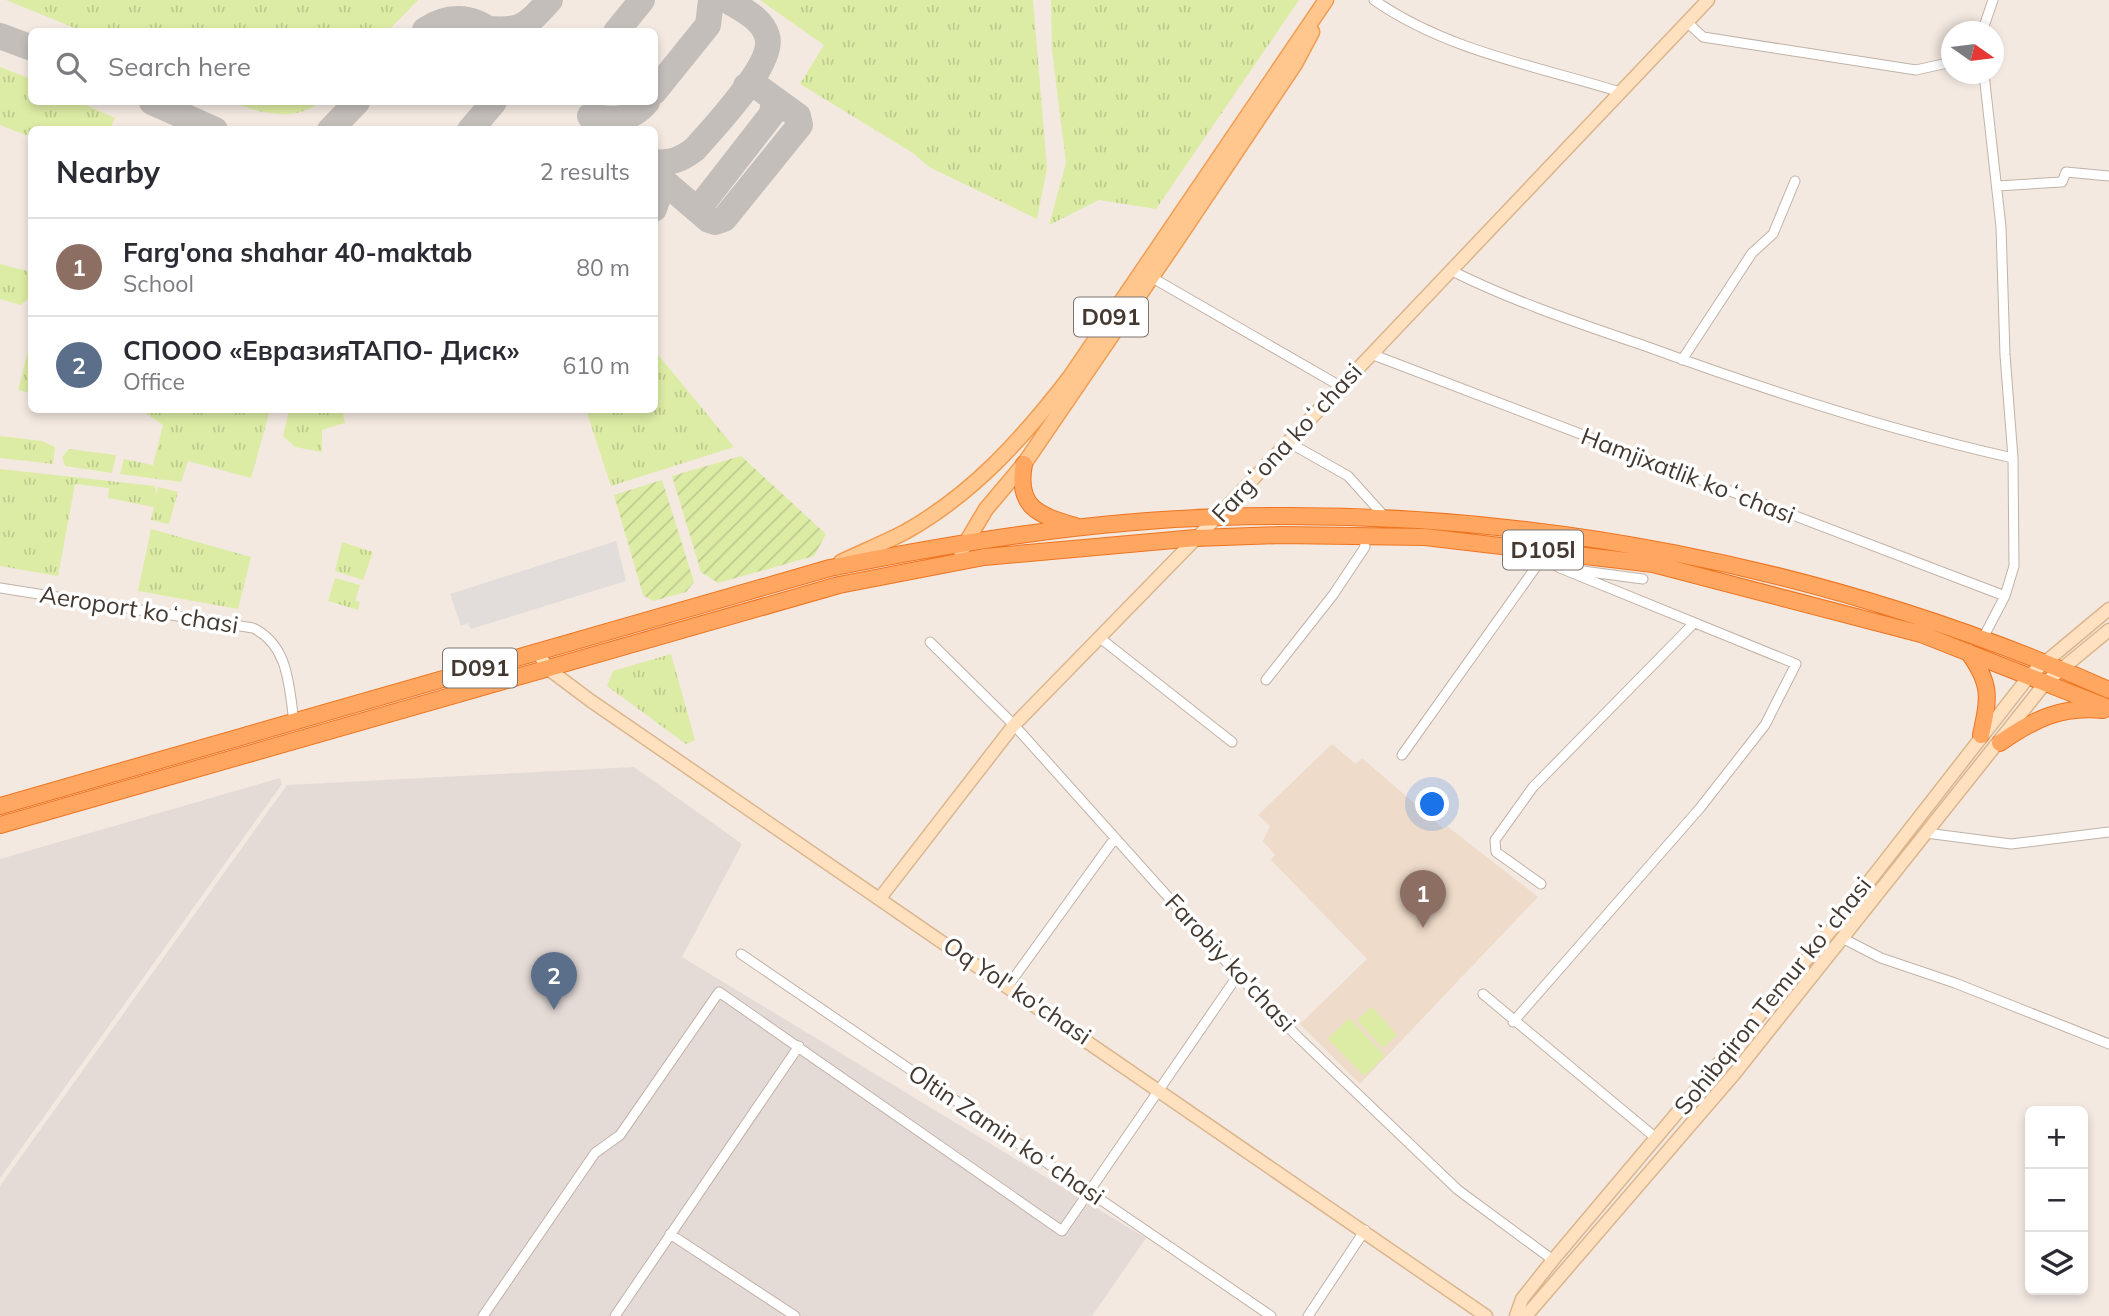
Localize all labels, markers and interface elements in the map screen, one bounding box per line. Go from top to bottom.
north arrow [1941,21,2004,84]
search box [28,28,658,105]
icon: search [52,48,90,86]
text: Search here [108,50,251,83]
text: Nearby [56,153,160,191]
text: 2 results [540,157,630,186]
text: Farg'ona shahar 40-maktab [123,236,472,269]
text: 1 [72,253,86,282]
text: 80 m [576,253,630,282]
text: School [123,269,194,298]
road number: D091 [1074,298,1148,336]
text: СПООО «ЕвразияТАПО- Диск» [123,334,519,367]
text: 2 [72,351,86,380]
text: 610 m [562,351,630,380]
street label: Fargʻona koʻchasi [1205,357,1368,528]
text: Office [123,367,185,396]
street label: Hamjixatlik koʻchasi [1577,420,1800,530]
road number: D105l [1503,530,1583,570]
street label: Aeroport koʻchasi [38,579,241,640]
road number: D091 [443,648,517,688]
your location [1415,787,1449,821]
pin: 1 [1400,870,1446,928]
street label: Sohibqiron Temur koʻchasi [1667,871,1877,1120]
street label: Farobiy ko'chasi [1159,887,1302,1038]
street label: Oq Yol' ko'chasi [938,930,1097,1051]
pin: 2 [531,952,577,1010]
street label: Oltin Zamin koʻchasi [903,1057,1110,1211]
map controls [2025,1106,2088,1295]
button: + [2025,1106,2088,1169]
button: − [2025,1169,2088,1232]
button: layers [2025,1232,2088,1295]

